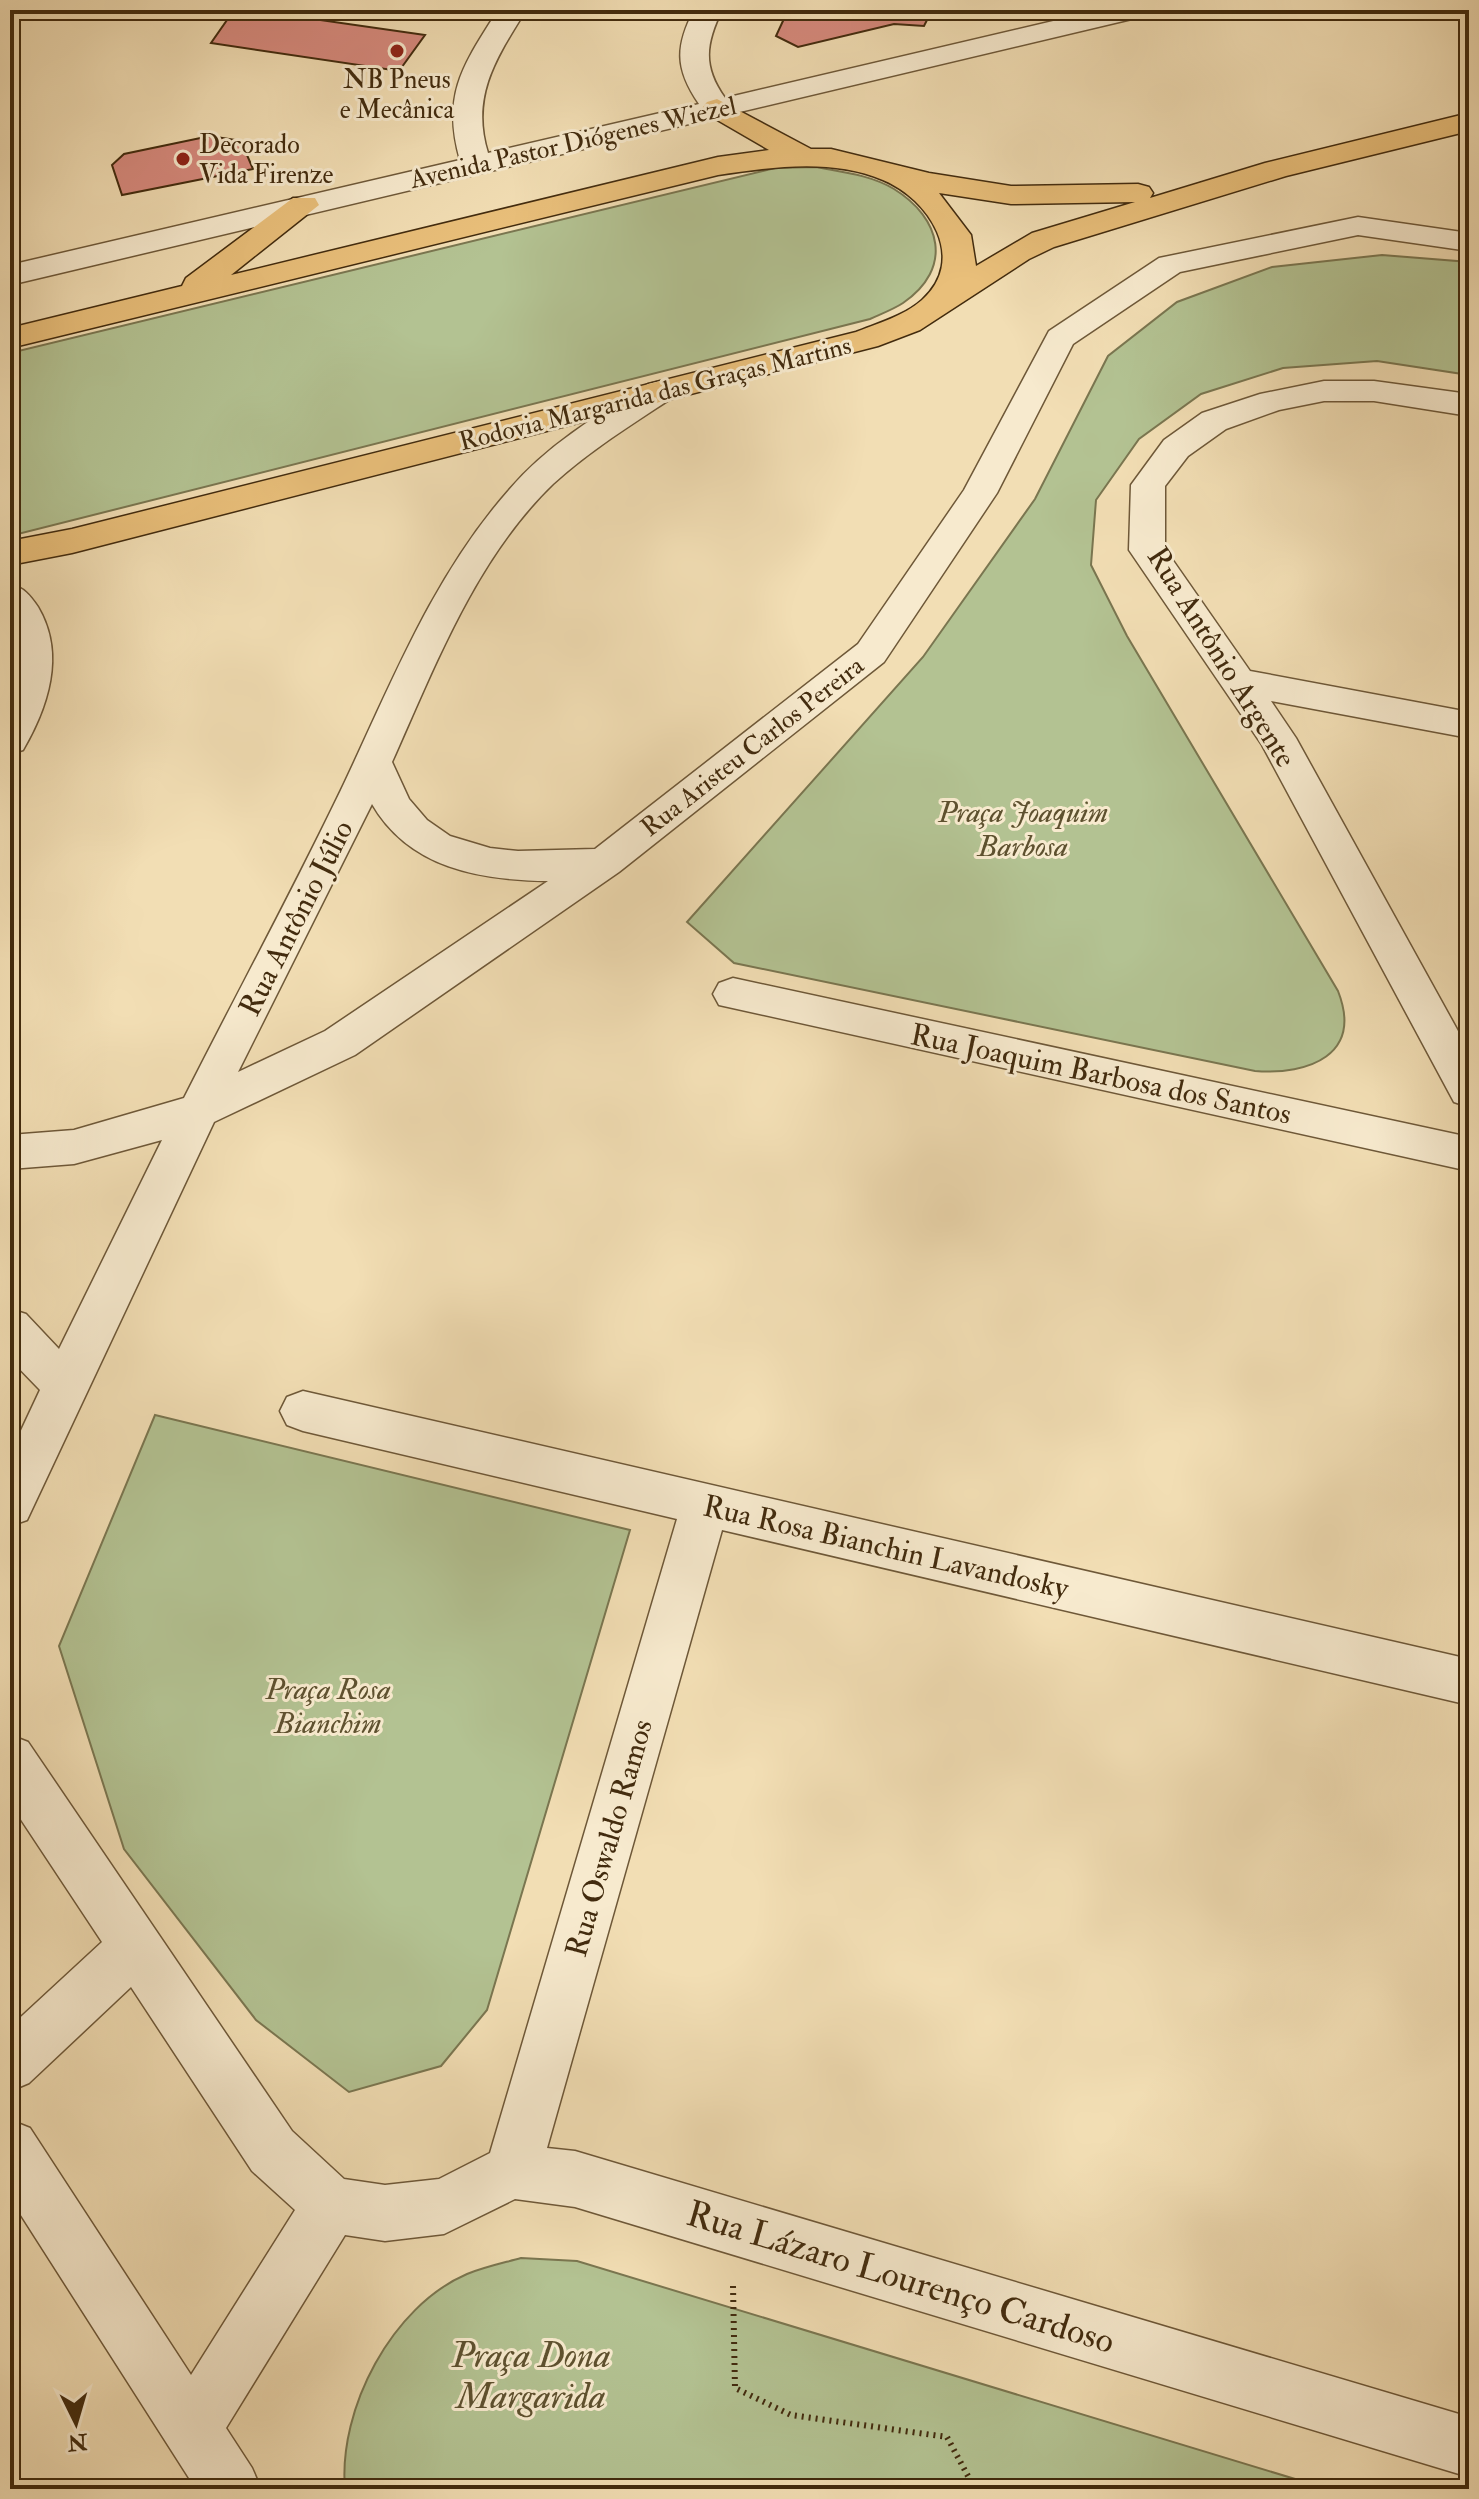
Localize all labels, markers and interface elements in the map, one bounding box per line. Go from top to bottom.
marker: NB Pneus e Mecânica [388,42,406,60]
place label: NB Pneus e Mecânica [340,64,455,126]
street label: Avenida Pastor Diógenes Wiezel [406,90,740,196]
place label: Decorado Vida Firenze [199,129,334,191]
marker: Decorado Vida Firenze [174,150,192,168]
street label: Rodovia Margarida das Graças Martins [456,330,855,458]
street label: Rua Antônio Argente [1139,540,1304,774]
street label: Rua Aristeu Carlos Pereira [635,650,871,844]
park label: Praça Joaquim Barbosa [937,794,1108,865]
street label: Rua Antônio Júlio [231,814,362,1022]
street label: Rua Joaquim Barbosa dos Santos [907,1016,1295,1133]
street label: Rua Rosa Bianchin Lavandosky [700,1487,1073,1608]
park label: Praça Rosa Bianchim [264,1671,391,1742]
street label: Rua Oswaldo Ramos [558,1715,661,1961]
street label: Rua Lázaro Lourenço Cardoso [681,2191,1120,2364]
park label: Praça Dona Margarida [450,2333,611,2419]
north arrow [36,2383,116,2463]
text: N [66,2427,90,2457]

